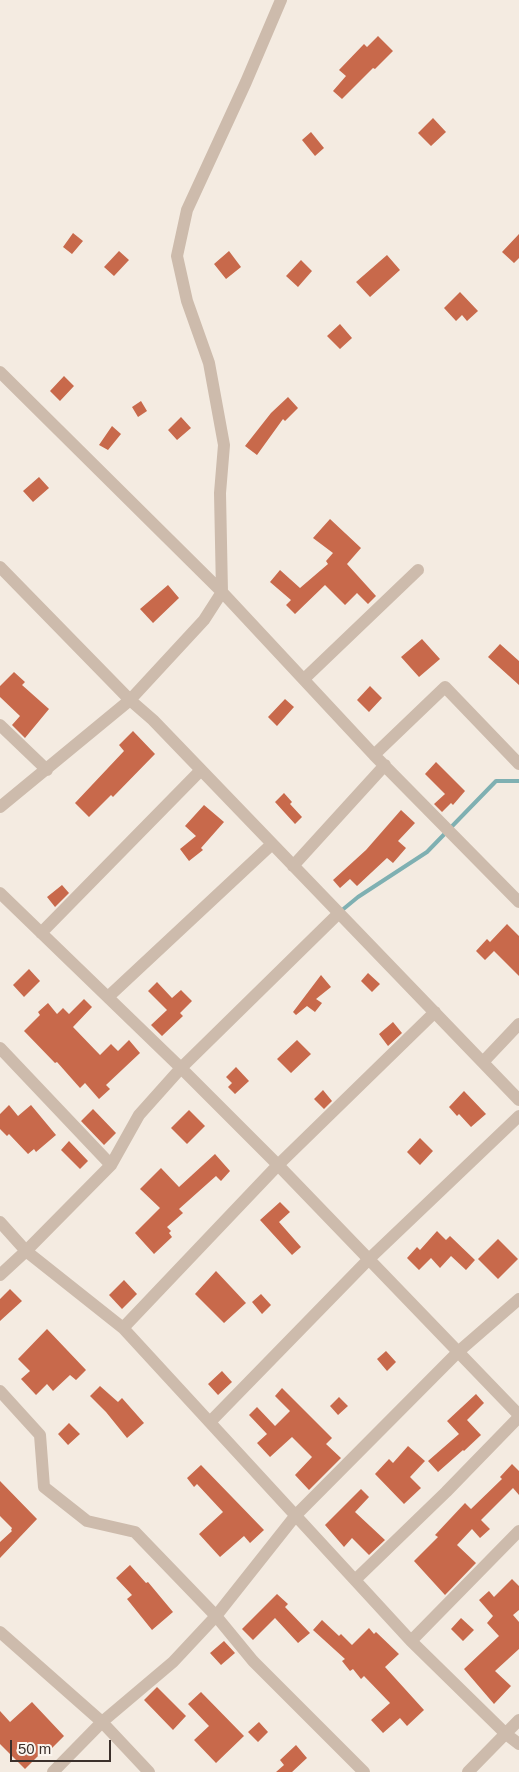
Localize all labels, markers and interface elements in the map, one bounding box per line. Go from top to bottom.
scale bar [12,1730,114,1762]
text: 50 m [18,1740,51,1757]

